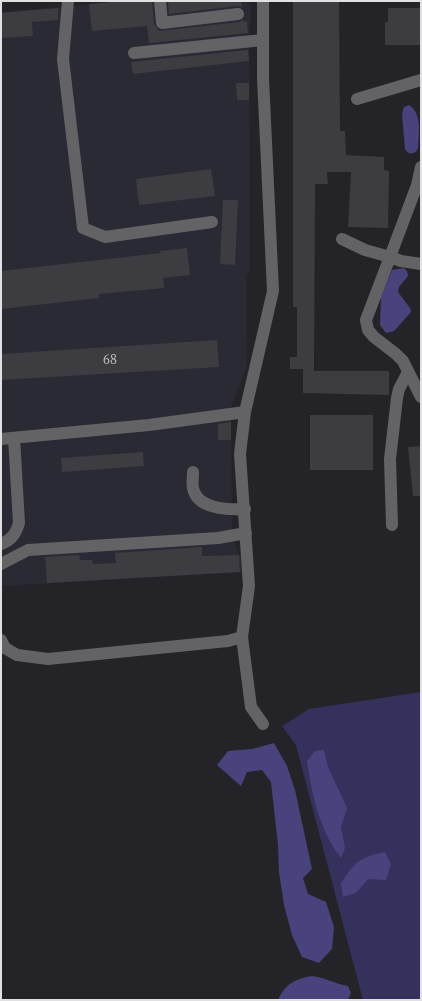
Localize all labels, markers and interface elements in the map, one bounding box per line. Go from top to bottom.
house number: 68 [103,352,117,368]

